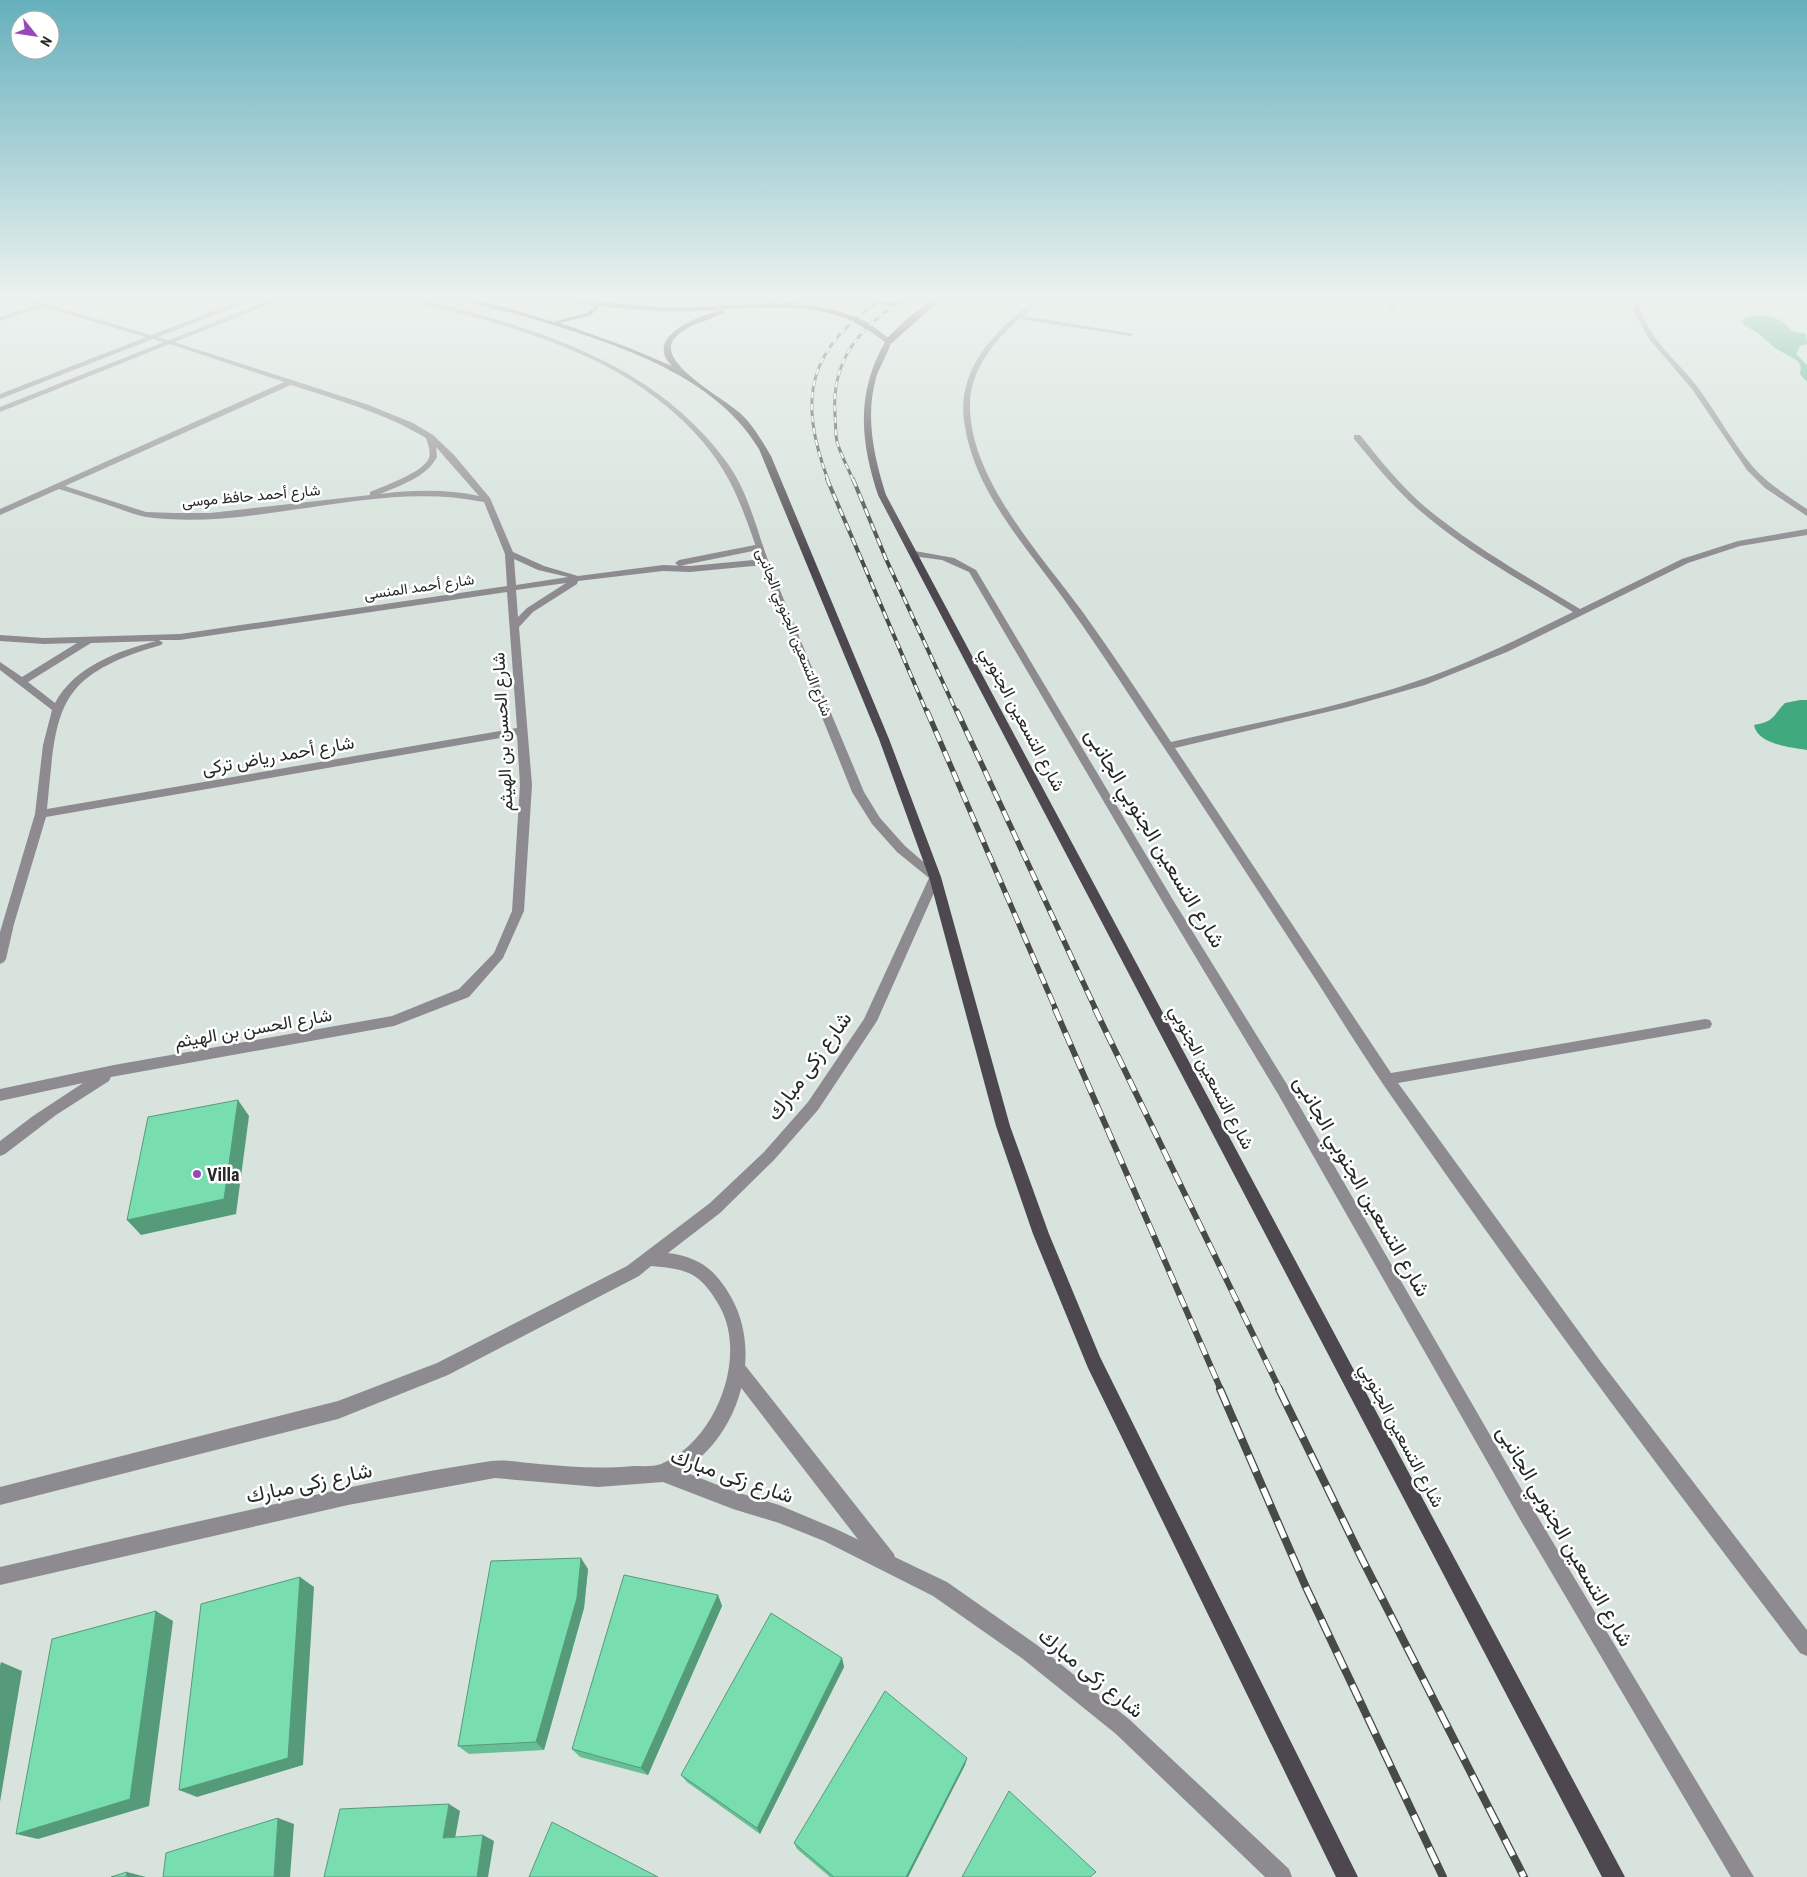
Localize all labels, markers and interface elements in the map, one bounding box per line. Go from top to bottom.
north arrow [10,10,60,60]
text: N [37,34,55,49]
street label: شارع أحمد حافظ موسى [181,481,321,513]
street label: شارع التسعين الجنوبي الجانبى [748,545,836,720]
street label: شارع أحمد المنسى [363,570,476,606]
street label: شارع التسعين الجنوبي [972,643,1070,797]
street label: شارع الحسن بن الهيثم [487,652,519,812]
street label: شارع التسعين الجنوبي الجانبى [1076,724,1230,954]
street label: شارع أحمد رياض تركى [200,731,356,781]
street label: شارع التسعين الجنوبي [1161,1001,1259,1155]
street label: شارع الحسن بن الهيثم [173,1004,334,1054]
street label: شارع زكى مبارك [762,1007,858,1126]
street label: شارع التسعين الجنوبي الجانبى [1284,1071,1435,1303]
place label: Villa [207,1164,239,1185]
marker: Villa [191,1168,203,1180]
street label: شارع التسعين الجنوبي [1351,1359,1449,1513]
street label: شارع التسعين الجنوبي الجانبى [1487,1421,1638,1653]
street label: شارع زكى مبارك [667,1444,797,1510]
street label: شارع زكى مبارك [244,1458,375,1510]
street label: شارع زكى مبارك [1032,1623,1148,1724]

